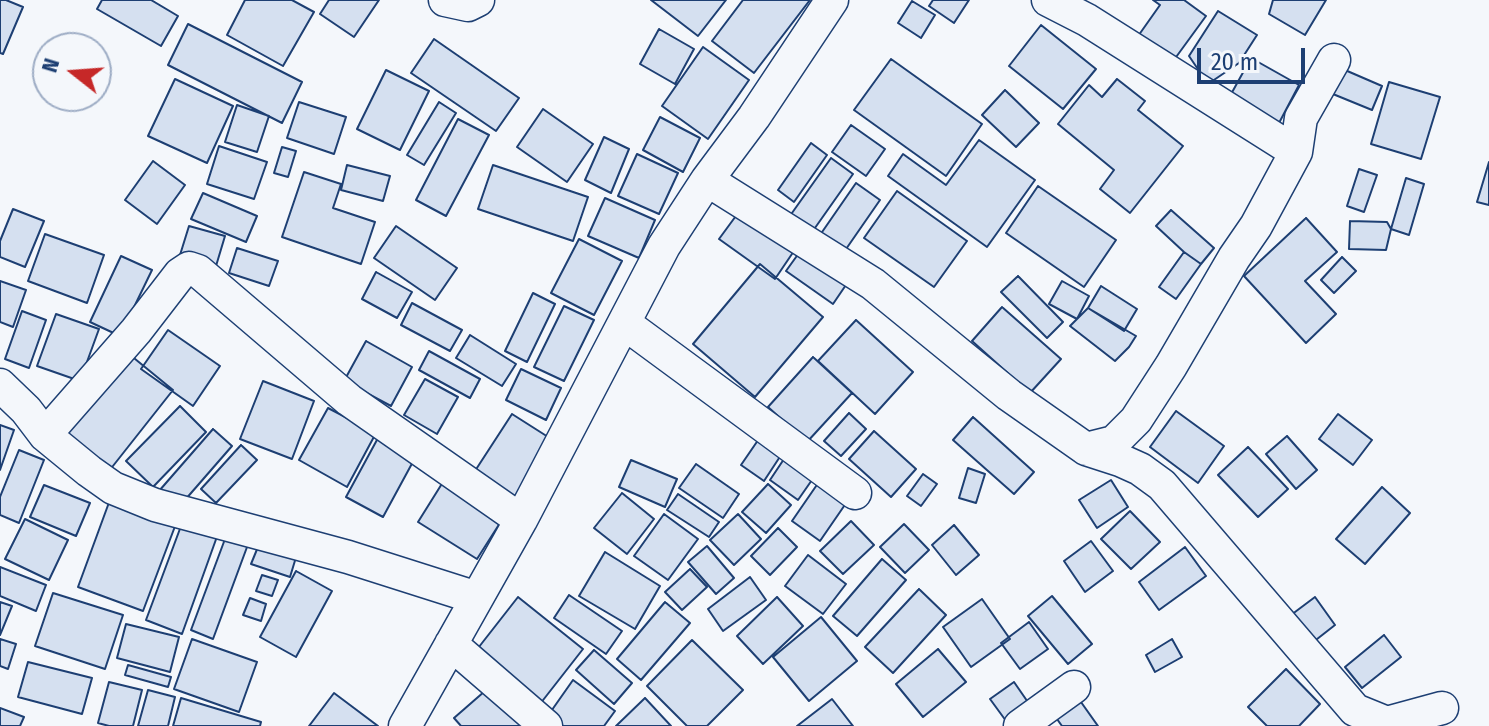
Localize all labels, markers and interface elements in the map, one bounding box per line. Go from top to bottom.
north arrow [32,32,112,112]
scale bar [1201,32,1309,82]
text: 20 m [1211,48,1258,76]
text: N [36,55,65,76]

